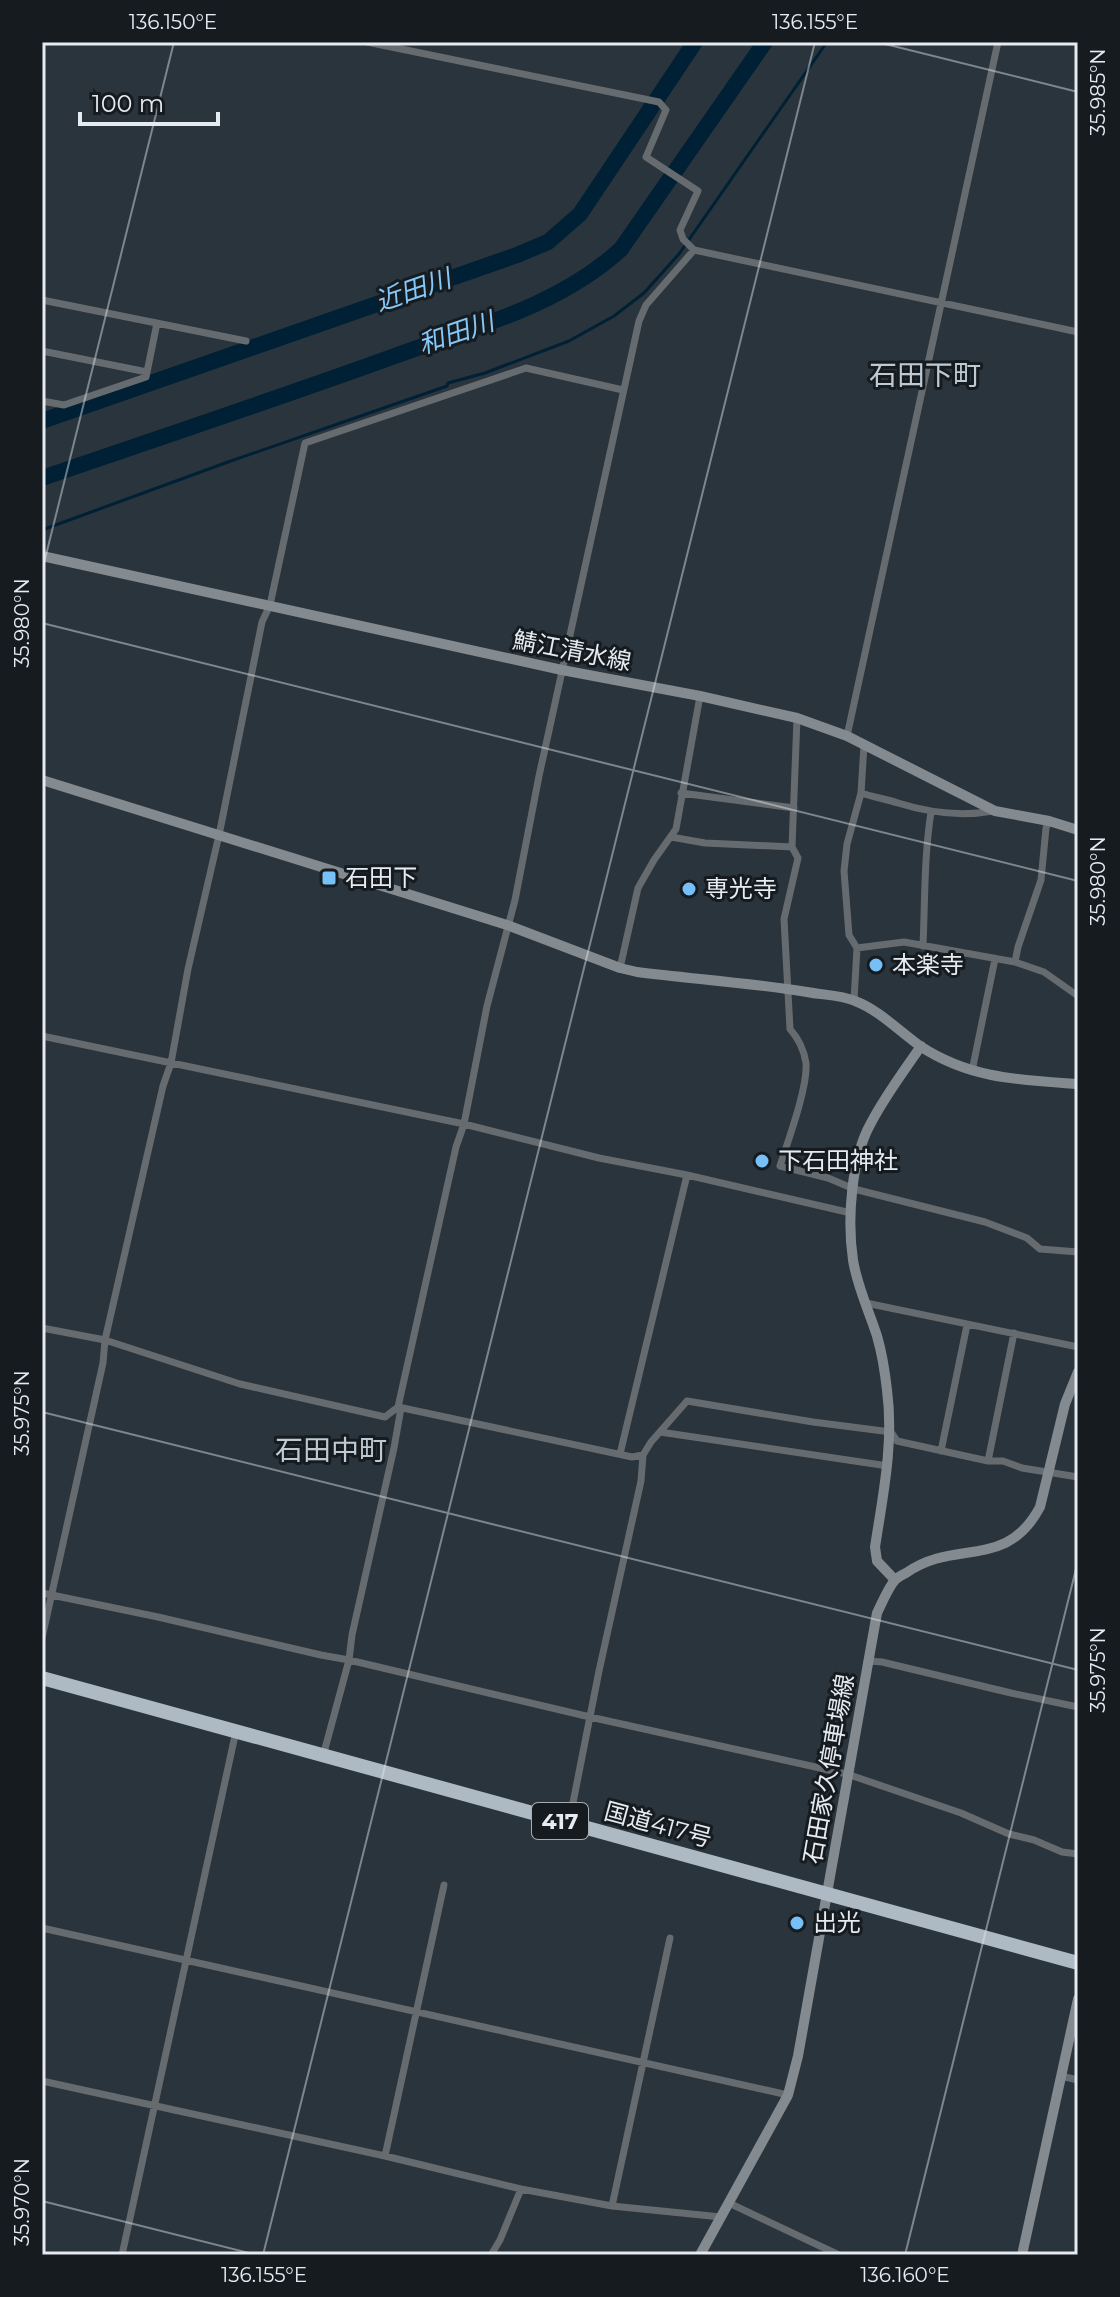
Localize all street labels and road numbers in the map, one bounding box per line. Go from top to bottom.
street label: 鯖江清水線 [510,625,634,676]
street label: 石田家久停車場線 [798,1672,859,1866]
street label: 国道417号 [601,1796,715,1853]
road number: 417 [532,1803,588,1839]

